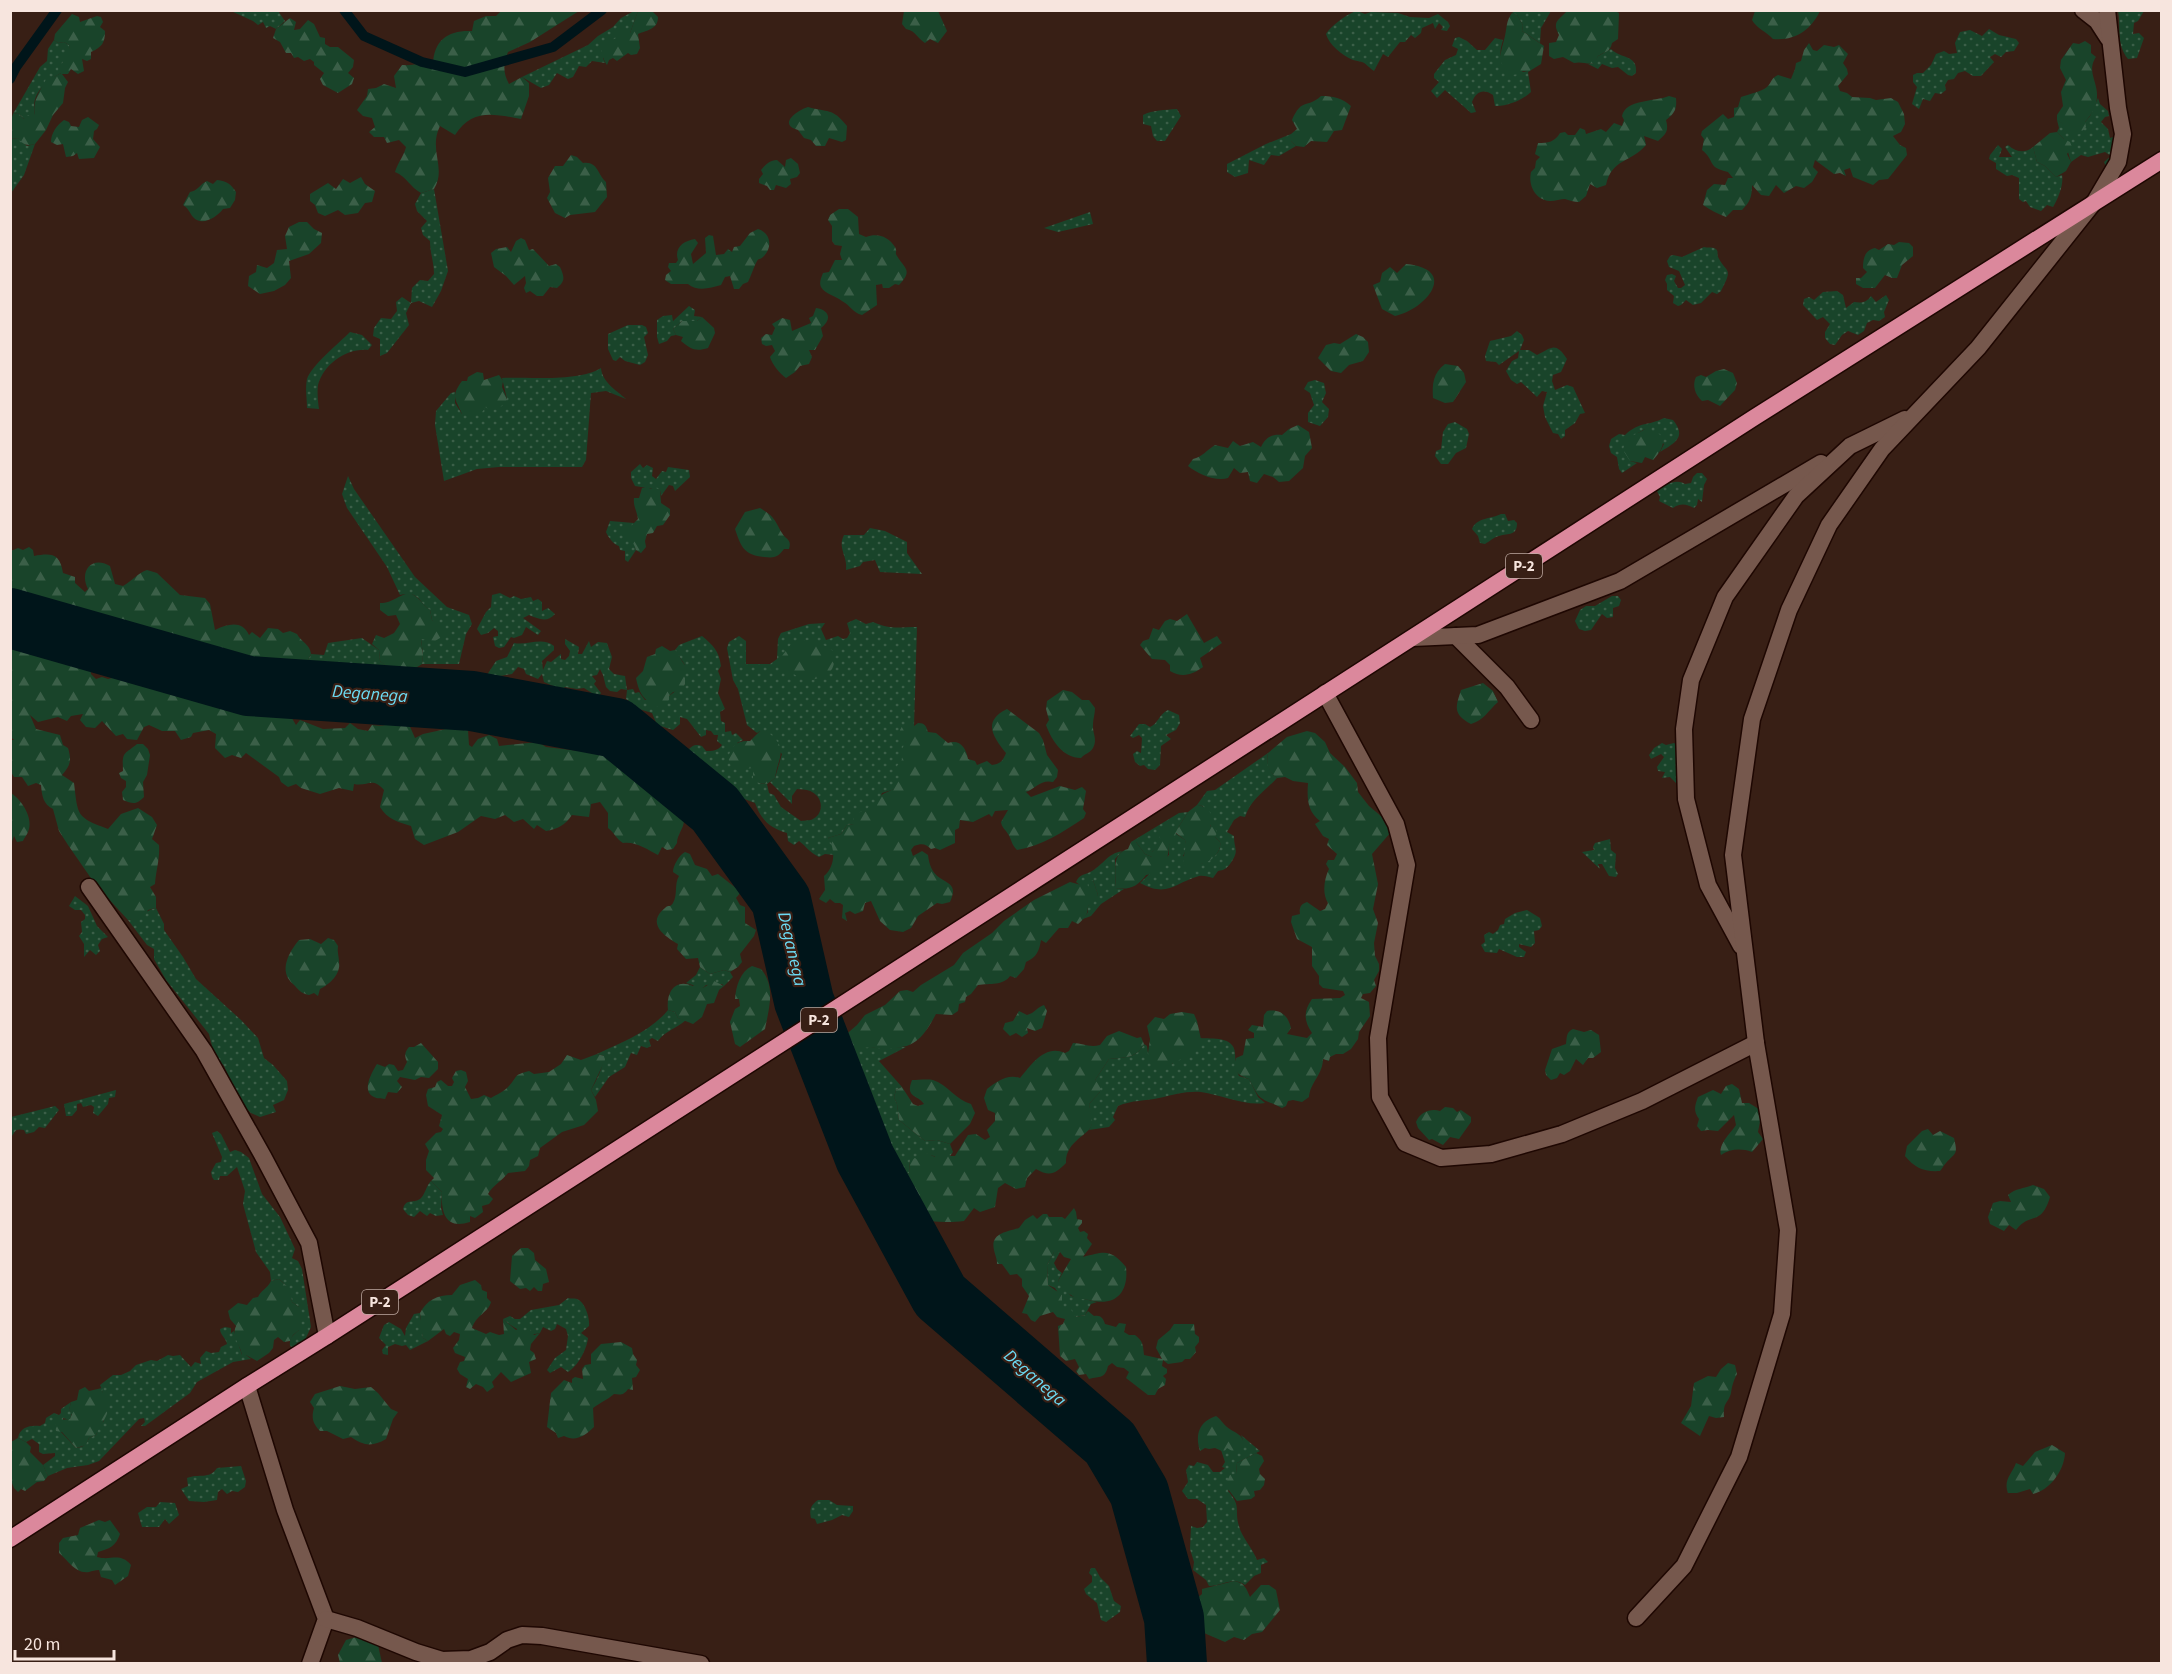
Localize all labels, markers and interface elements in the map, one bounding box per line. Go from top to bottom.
road number: P-2 [1506,554,1542,578]
water label: Deganega [331,679,409,709]
water label: Deganega [771,909,813,989]
road number: P-2 [801,1008,837,1032]
road number: P-2 [362,1290,398,1314]
water label: Deganega [998,1344,1072,1413]
scale bar [15,1623,114,1661]
text: 20 m [24,1632,60,1657]

